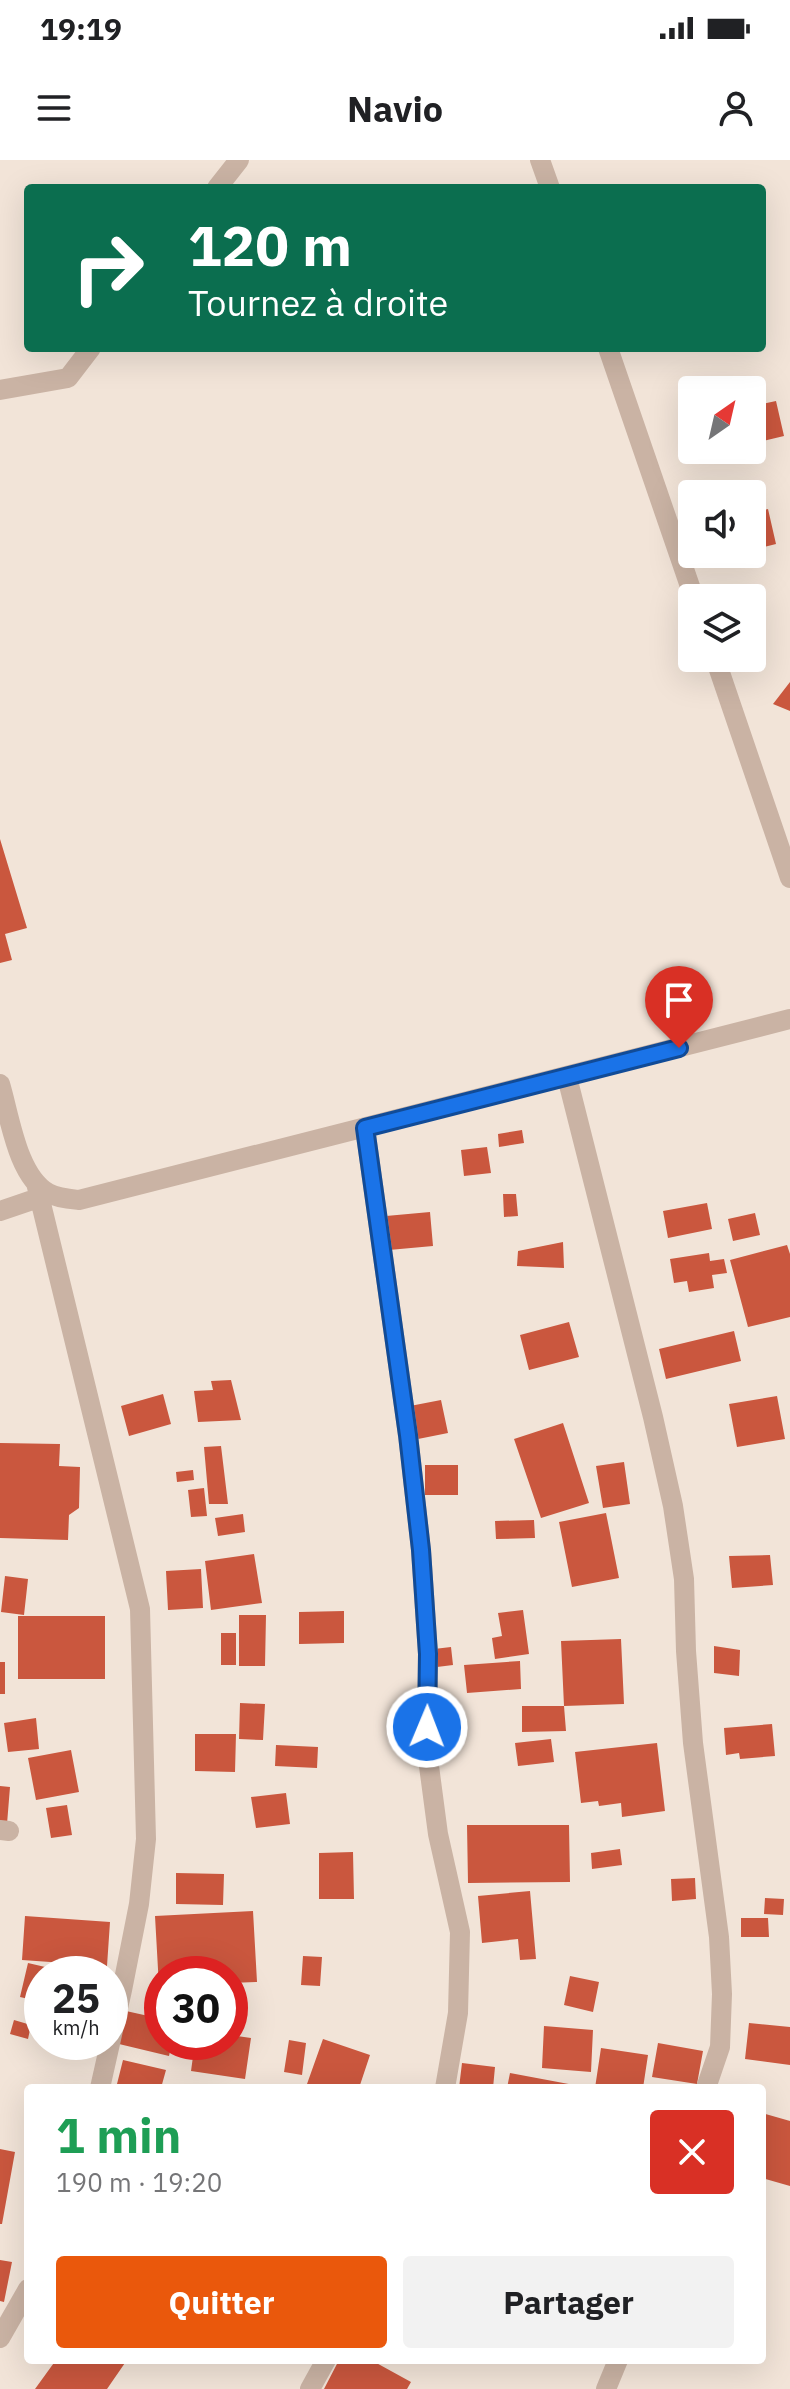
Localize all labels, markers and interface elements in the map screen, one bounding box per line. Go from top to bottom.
text: 19:19 [40,9,122,48]
text: Navio [347,85,443,132]
icon: menu [32,86,76,130]
icon: person [714,86,758,130]
text: 120 m [188,209,352,281]
icon: right [56,216,160,320]
text: Tournez à droite [188,279,448,326]
north arrow [678,376,766,464]
map controls [678,376,766,672]
button: sound [678,480,766,568]
button: layers [678,584,766,672]
pin [645,966,713,1048]
icon: arrive [657,978,701,1022]
position arrow [385,1685,469,1769]
speed limit sign: 30 [144,1956,248,2060]
text: 25 [52,1972,100,2024]
text: km/h [52,2014,100,2041]
text: 1 min [56,2104,181,2166]
button: close [650,2110,734,2194]
text: 190 m · 19:20 [56,2165,222,2199]
button: Quitter [56,2256,387,2348]
button: Partager [403,2256,734,2348]

